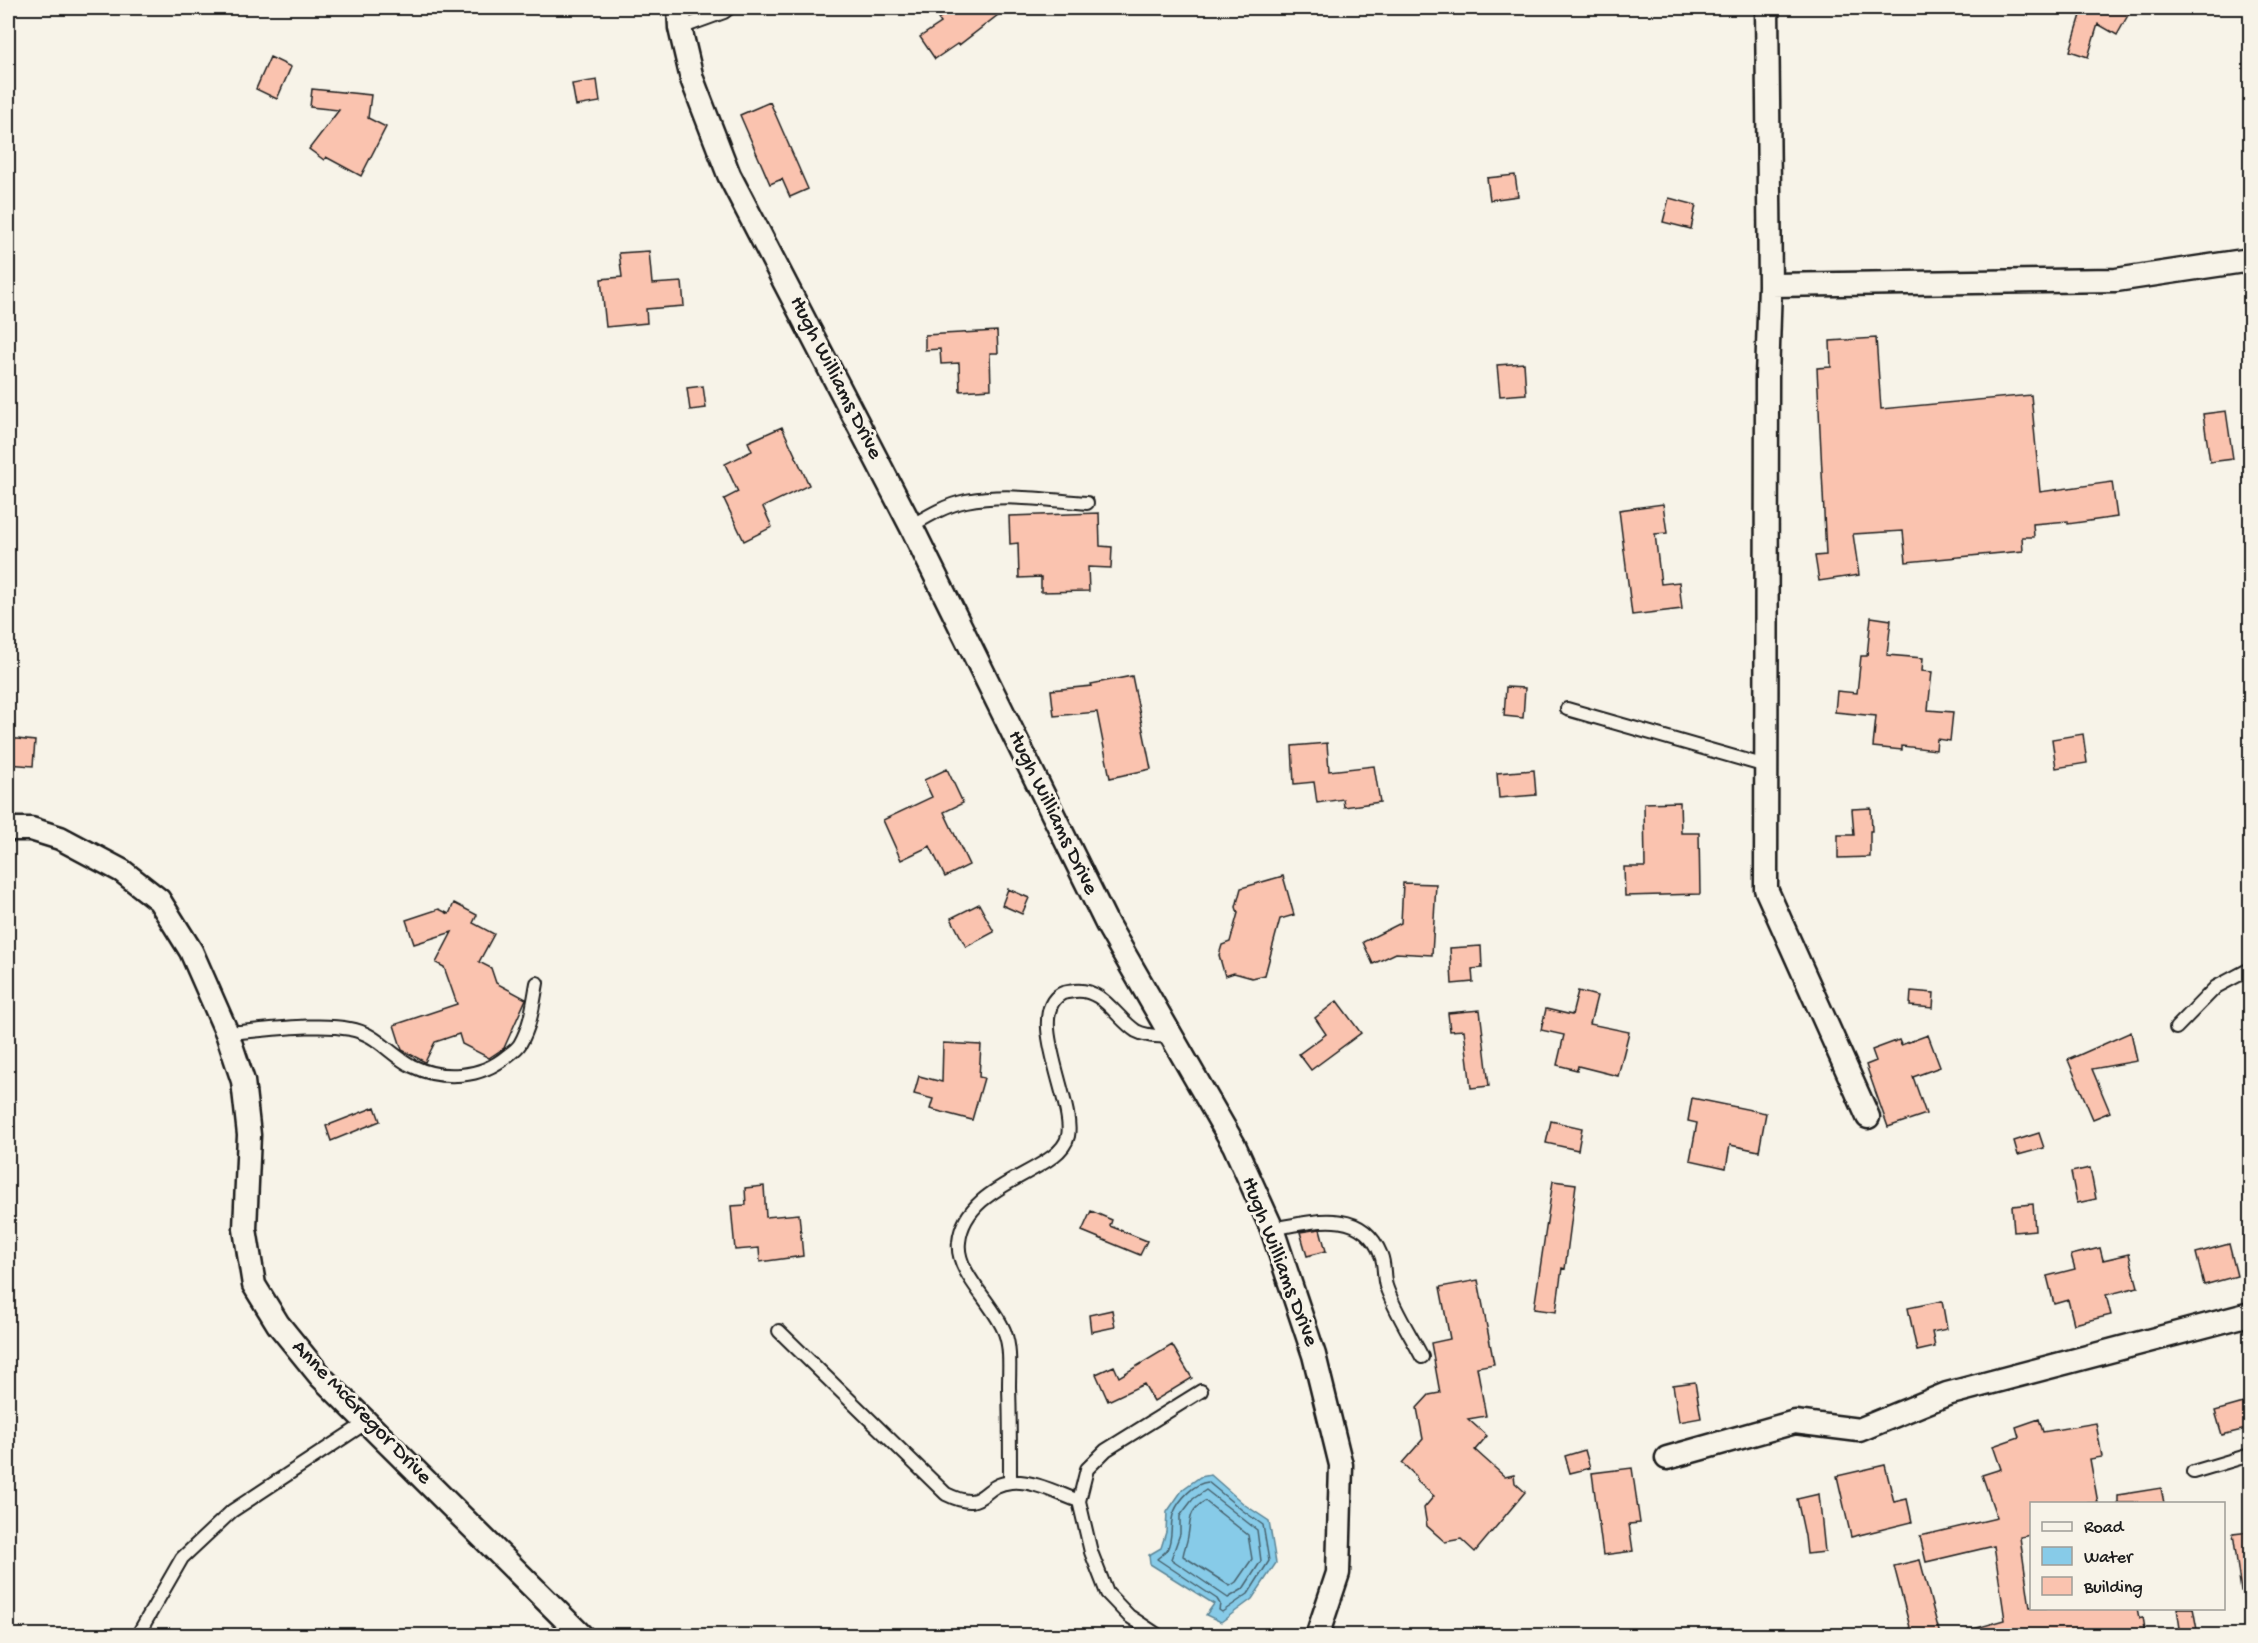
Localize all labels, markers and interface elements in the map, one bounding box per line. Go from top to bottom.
street label: Hugh Williams Drive [783,292,888,464]
street label: Hugh Williams Drive [1001,727,1103,900]
street label: Hugh Williams Drive [1235,1174,1324,1351]
street label: Anne McGregor Drive [285,1335,437,1491]
legend [2030,1502,2225,1610]
text: Road [2084,1518,2125,1539]
text: Water [2084,1548,2134,1569]
text: Building [2083,1578,2143,1599]

